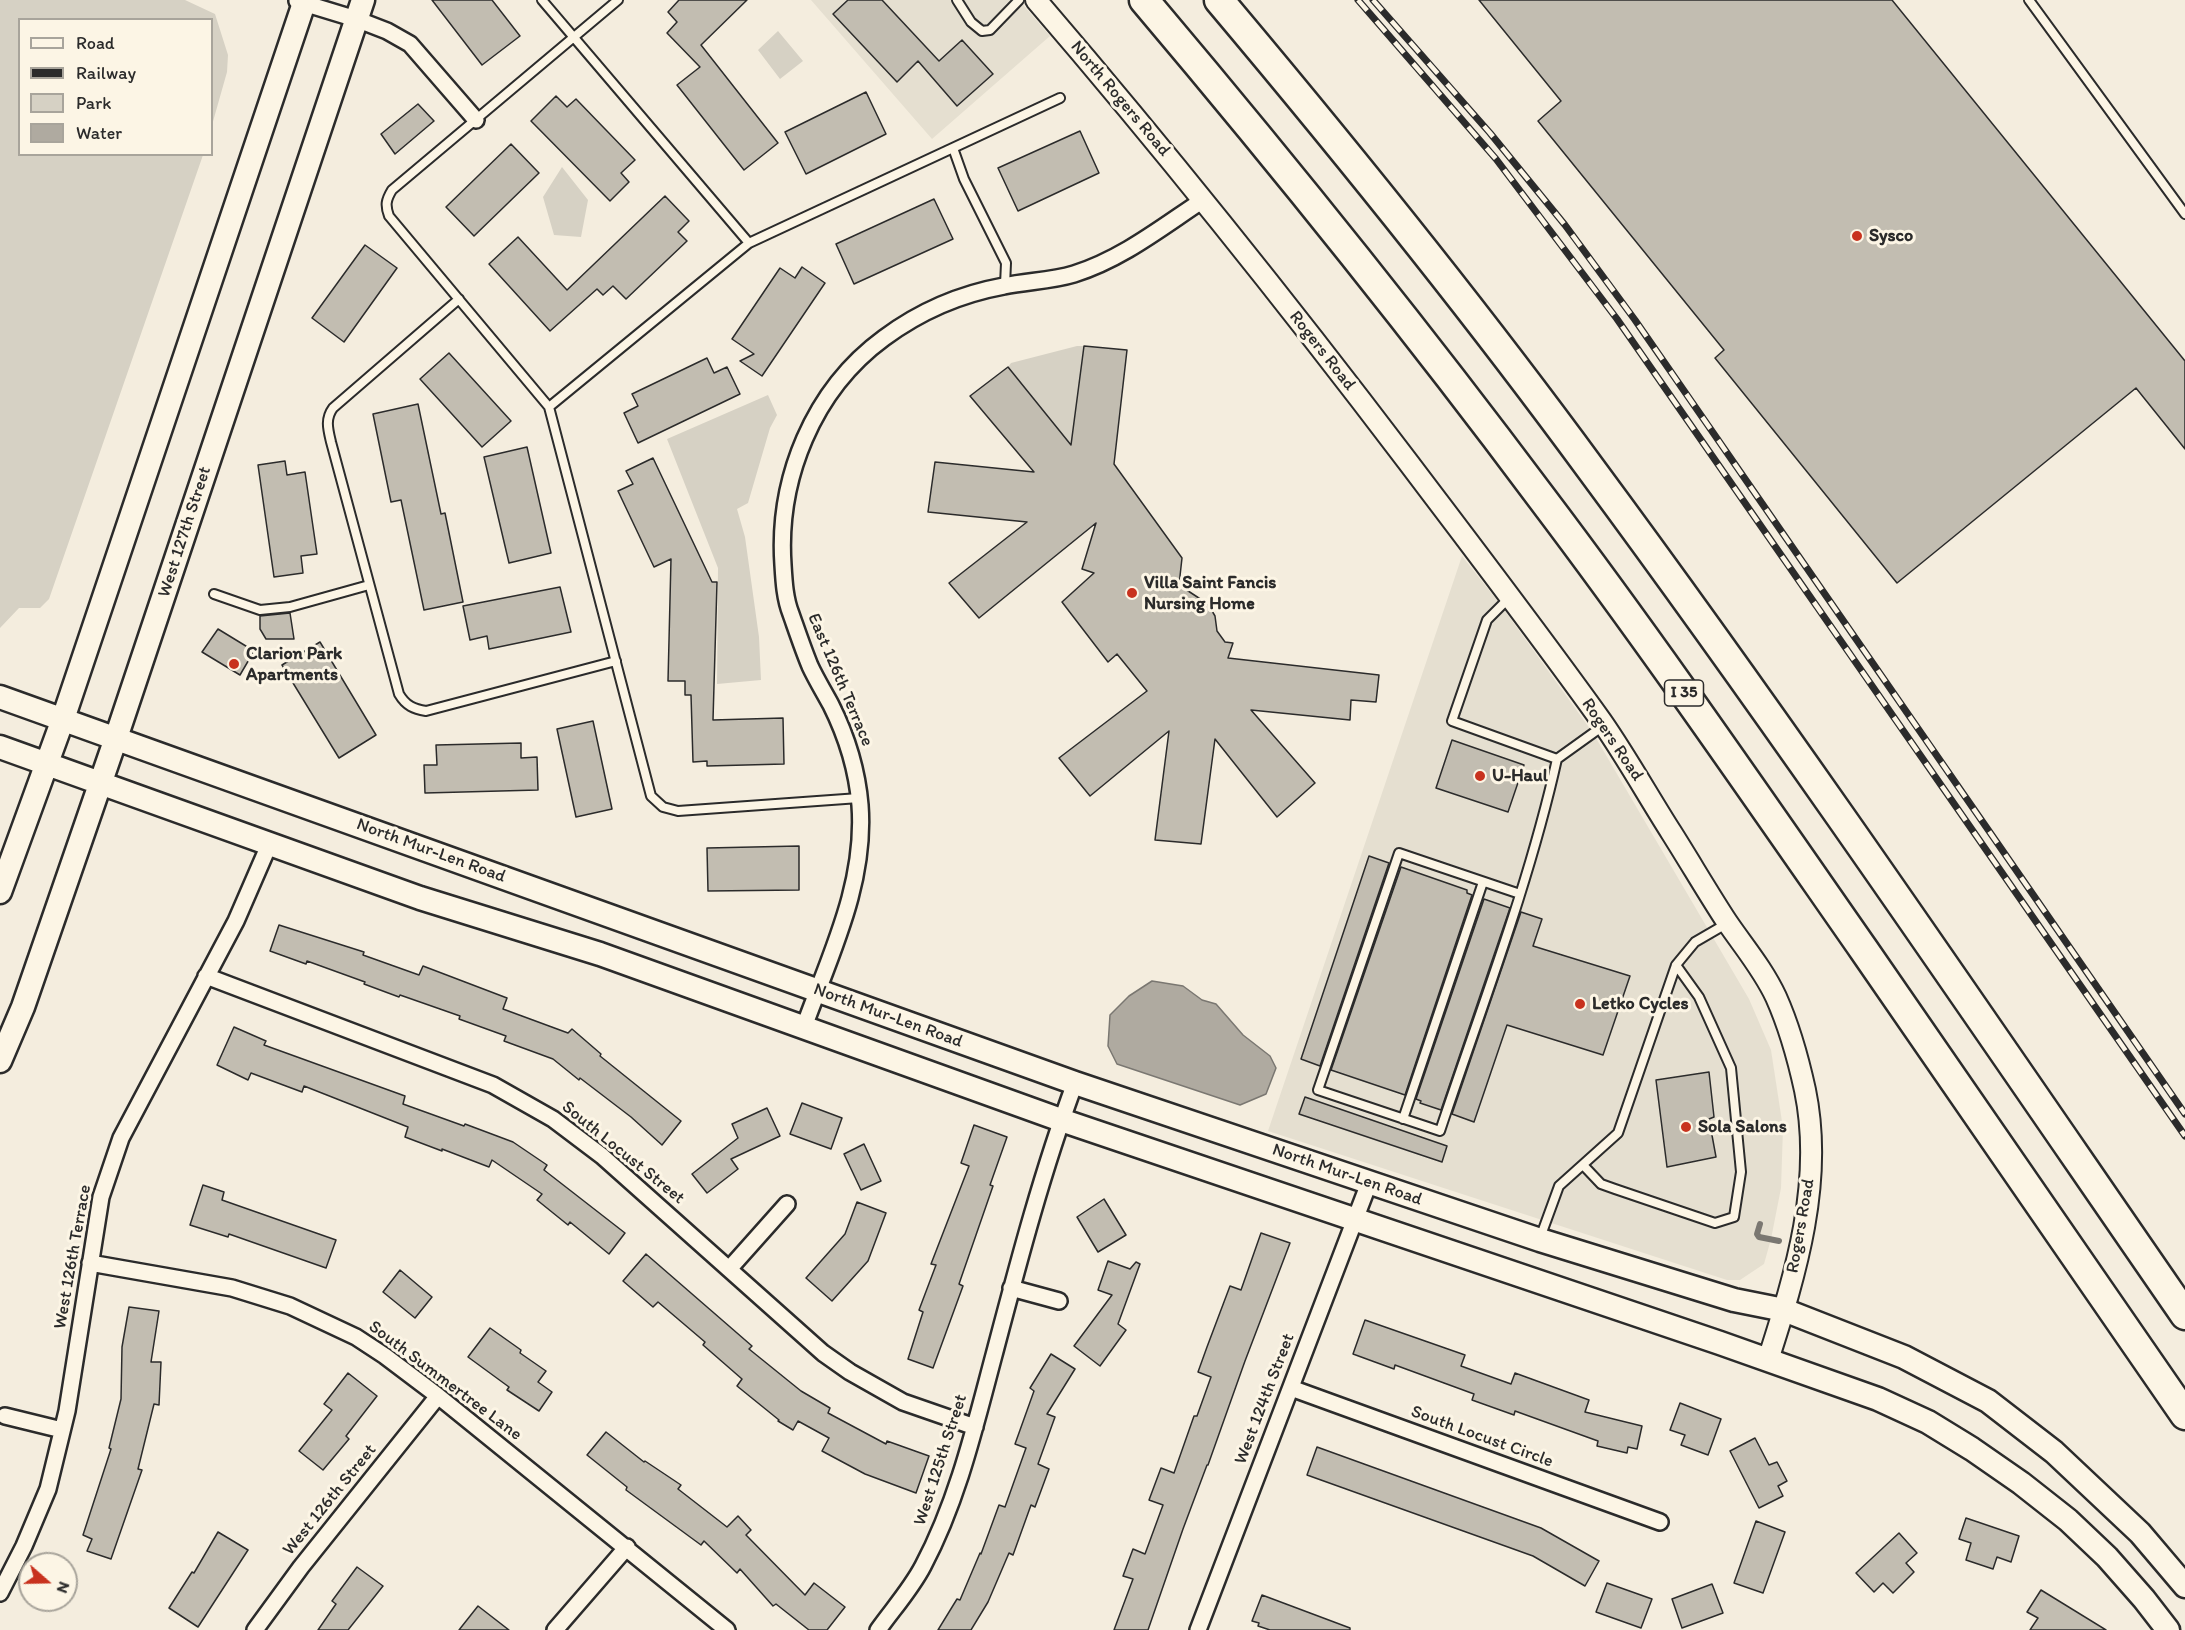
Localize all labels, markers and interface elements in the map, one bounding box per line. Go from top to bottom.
legend [18,18,213,156]
text: Road [76,32,115,54]
street label: North Rogers Road [1065,37,1175,161]
text: Railway [76,62,136,84]
text: Park [76,92,111,114]
text: Water [76,122,122,144]
place label: Sysco [1869,225,1913,247]
marker: Sysco [1850,229,1864,243]
street label: Rogers Road [1284,307,1360,395]
street label: West 127th Street [154,464,216,600]
place label: Villa Saint Fancis Nursing Home [1144,572,1276,614]
marker: Villa Saint Fancis Nursing Home [1125,586,1139,600]
street label: East 126th Terrace [802,610,878,750]
place label: Clarion Park Apartments [246,643,342,686]
marker: Clarion Park Apartments [227,657,241,671]
road number: I 35 [1664,680,1704,706]
street label: Rogers Road [1576,694,1648,786]
place label: U-Haul [1492,765,1548,787]
marker: U-Haul [1473,769,1487,783]
street label: North Mur-Len Road [353,814,509,888]
street label: North Mur-Len Road [810,979,966,1053]
place label: Letko Cycles [1592,993,1689,1015]
marker: Letko Cycles [1573,997,1587,1011]
street label: South Locust Street [557,1097,689,1209]
place label: Sola Salons [1698,1116,1787,1138]
marker: Sola Salons [1679,1120,1693,1134]
street label: North Mur-Len Road [1269,1139,1425,1211]
street label: Rogers Road [1782,1177,1820,1275]
street label: West 126th Terrace [50,1183,96,1331]
street label: South Summertree Lane [364,1316,526,1446]
street label: West 124th Street [1230,1331,1300,1467]
street label: West 125th Street [910,1392,972,1528]
street label: South Locust Circle [1408,1401,1556,1473]
street label: West 126th Street [278,1440,382,1560]
north arrow [18,1552,78,1612]
text: N [53,1579,74,1596]

